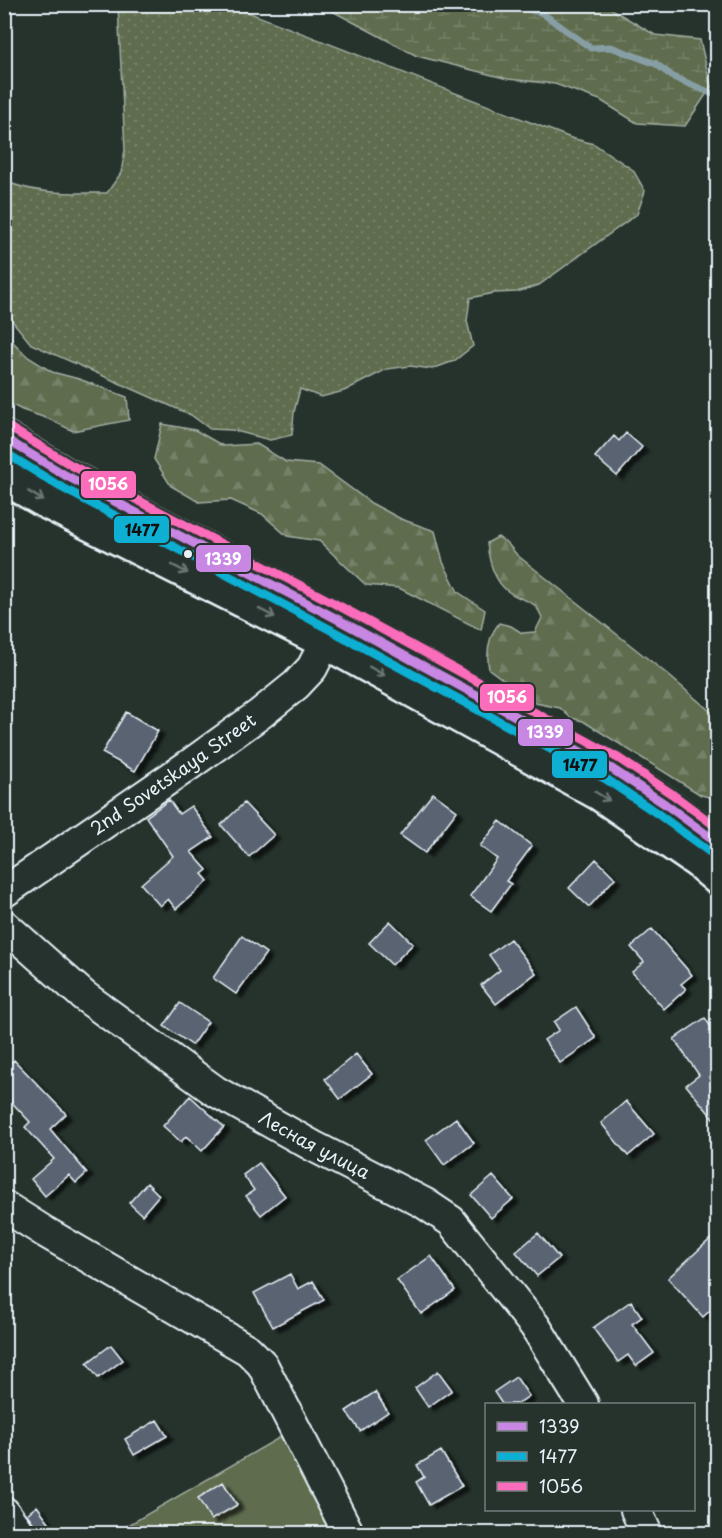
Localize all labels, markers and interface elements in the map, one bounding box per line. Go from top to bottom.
line badge: 1056 [80,470,137,499]
text: 1056 [88,471,128,495]
one-way arrow [27,490,44,502]
line badge: 1477 [113,515,170,544]
text: 1477 [125,517,159,541]
line badge: 1339 [195,544,252,573]
text: 1339 [205,546,241,570]
unlabelled marker [182,548,194,560]
one-way arrow [171,564,189,576]
one-way arrow [257,608,275,619]
one-way arrow [368,665,385,677]
line badge: 1056 [479,683,535,712]
text: 1056 [487,684,527,708]
street label: 2nd Sovetskaya Street [84,706,261,841]
line badge: 1339 [517,718,574,747]
text: 1339 [527,719,563,743]
line badge: 1477 [551,750,608,779]
text: 1477 [563,752,597,776]
one-way arrow [594,789,611,802]
street label: Лесная улица [254,1103,376,1185]
legend [485,1403,695,1511]
text: 1339 [539,1412,580,1439]
text: 1477 [539,1442,577,1469]
text: 1056 [539,1472,583,1499]

